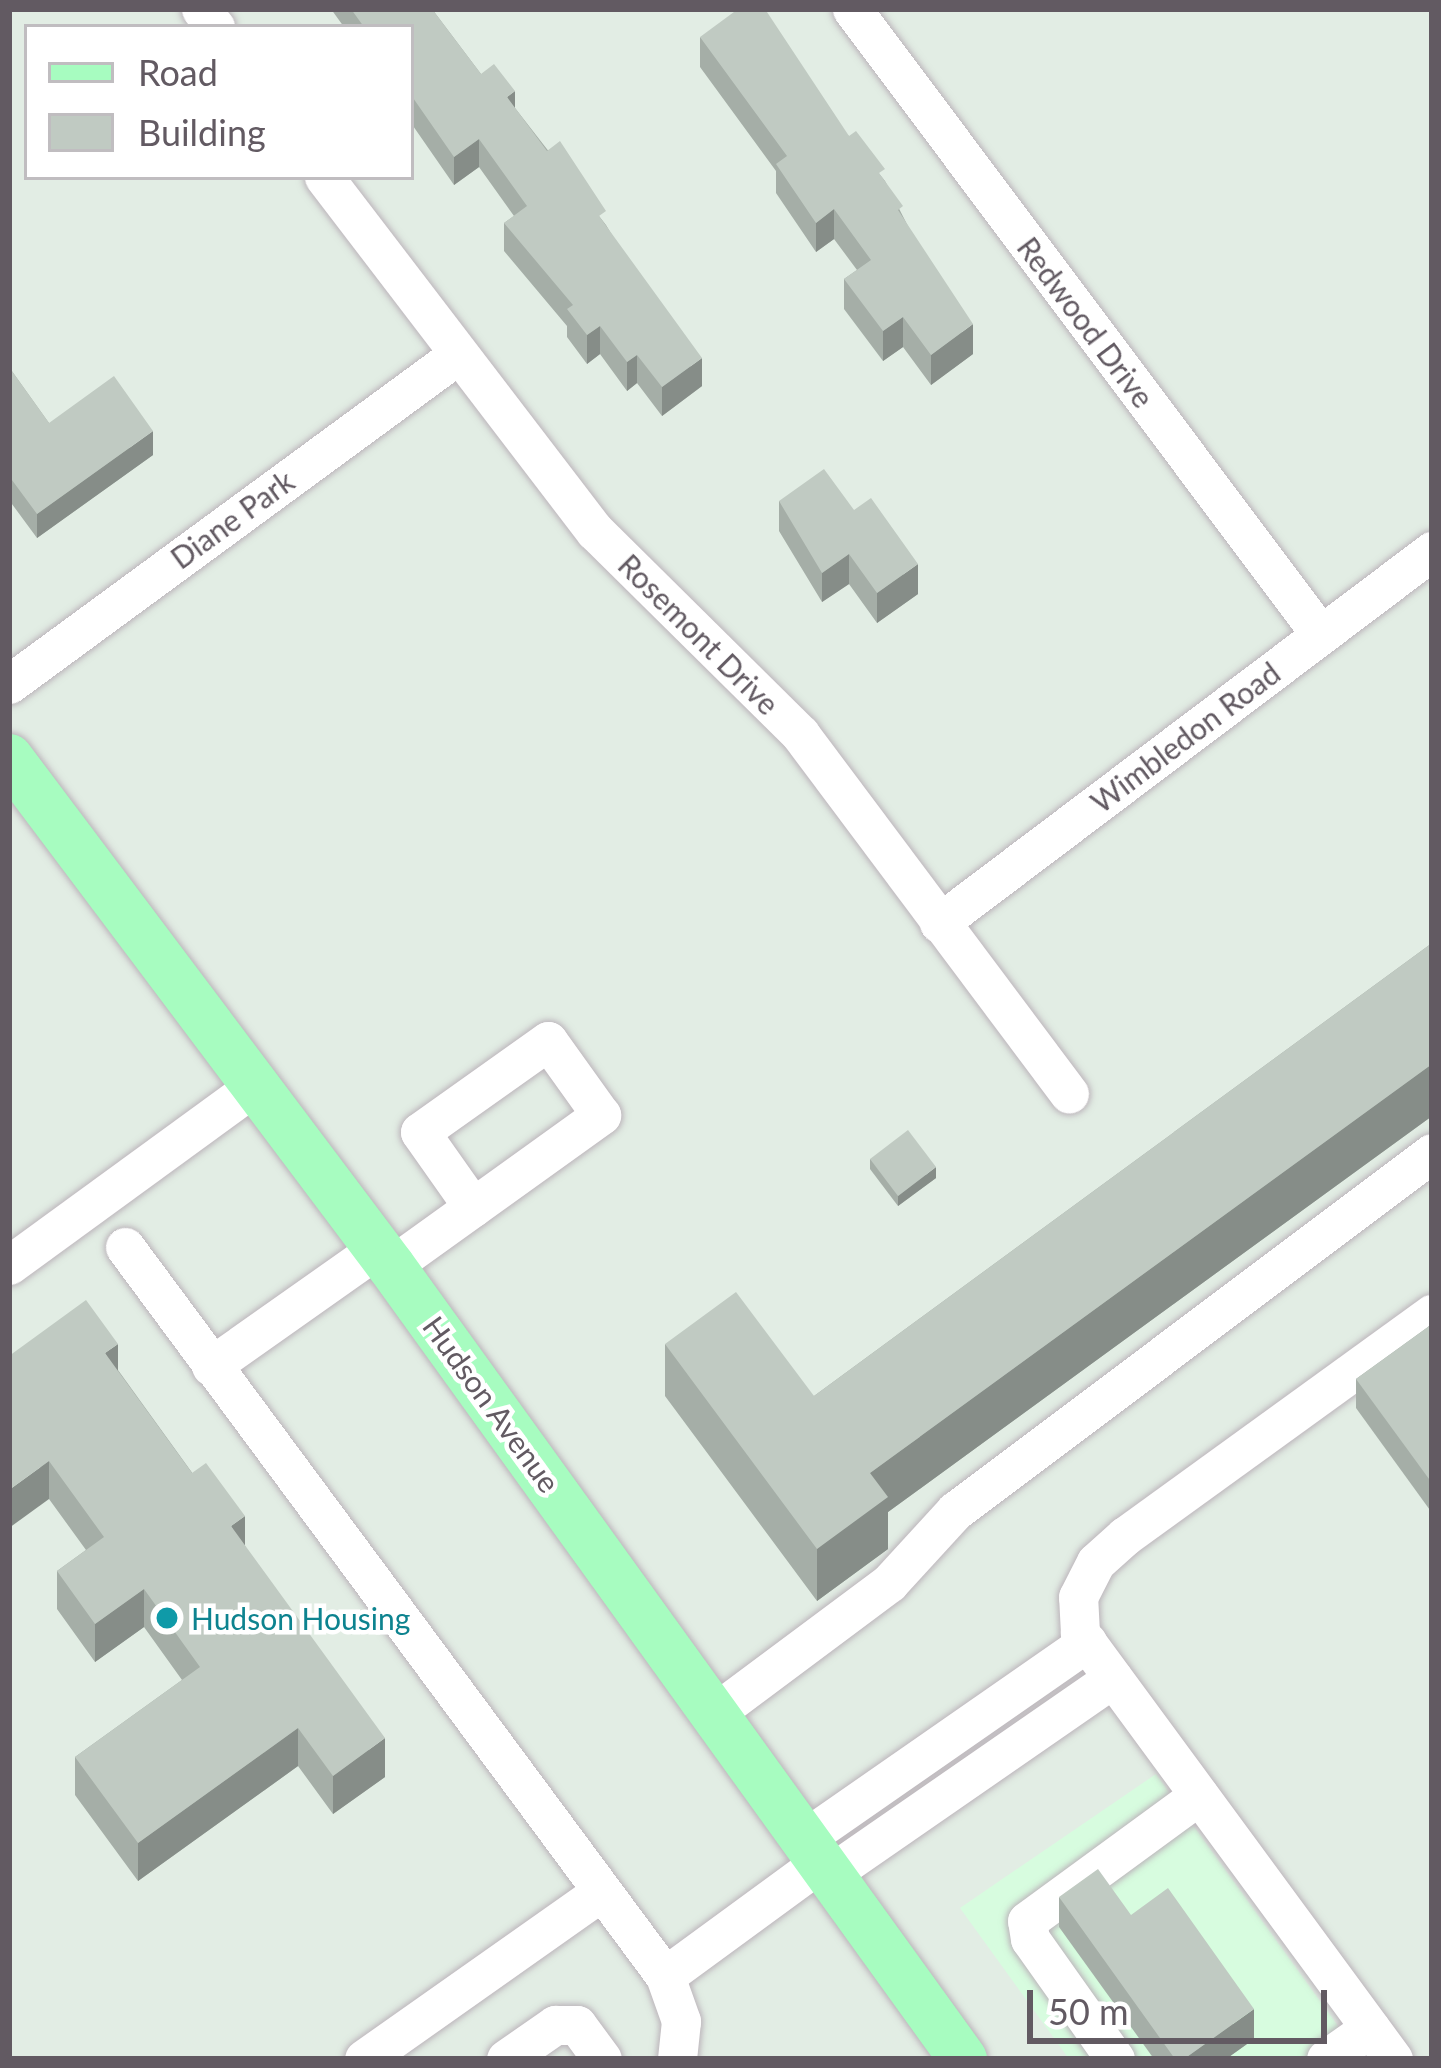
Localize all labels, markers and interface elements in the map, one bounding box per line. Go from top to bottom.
legend [24,24,414,180]
text: Road [138,50,218,94]
text: Building [138,110,266,154]
street label: Redwood Drive [1010,230,1162,414]
street label: Diane Park [163,462,301,576]
street label: Rosemont Drive [611,546,787,722]
street label: Wimbledon Road [1083,654,1287,820]
street label: Hudson Avenue [416,1309,568,1499]
place label: Hudson Housing [191,1600,410,1636]
marker: Hudson Housing [154,1605,180,1631]
scale bar [1033,1966,1333,2040]
text: 50 m [1048,1989,1129,2033]

